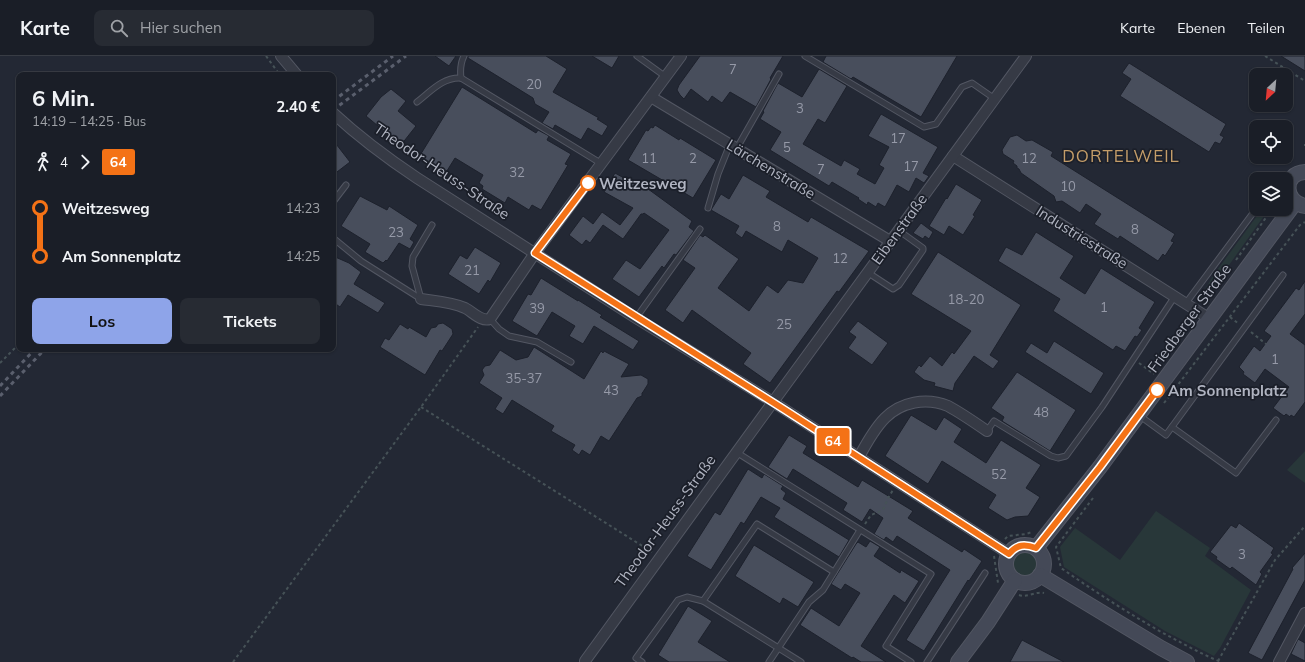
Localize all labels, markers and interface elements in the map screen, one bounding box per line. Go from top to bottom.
search box [94,10,374,46]
text: Karte [20,16,70,40]
icon: search [108,17,130,39]
text: Hier suchen [140,18,222,37]
text: Karte [1120,19,1155,37]
text: Ebenen [1177,19,1226,37]
text: Teilen [1248,19,1285,37]
house number: 7 [729,61,737,77]
north arrow [1249,68,1293,112]
map controls [1249,68,1293,216]
house number: 20 [526,76,542,92]
text: 6 Min. [32,84,95,112]
text: 2.40 € [276,97,320,116]
house number: 3 [796,100,804,116]
text: 14:19 – 14:25 · Bus [32,113,146,129]
street label: Theodor-Heuss-Straße [371,119,513,223]
button: locate [1249,120,1293,164]
house number: 17 [890,130,906,146]
street label: Lärchenstraße [723,135,819,203]
house number: 5 [783,139,791,155]
district label: DORTELWEIL [1062,145,1180,166]
house number: 11 [641,150,657,166]
house number: 2 [689,150,697,166]
house number: 12 [1021,150,1037,166]
icon: walk [32,151,54,173]
icon: forward [74,151,96,173]
text: 64 [110,153,127,171]
text: 4 [60,154,68,170]
house number: 17 [903,158,919,174]
house number: 7 [817,161,825,177]
house number: 32 [509,164,525,180]
button: layers [1249,172,1293,216]
place label: Weitzesweg [599,174,687,193]
marker: Weitzesweg [580,175,596,191]
house number: 10 [1060,178,1076,194]
street label: Eibenstraße [867,190,931,268]
text: Weitzesweg [62,199,150,218]
text: 14:23 [286,200,320,216]
street label: Industriestraße [1033,201,1131,273]
house number: 8 [773,218,781,234]
house number: 8 [1131,221,1139,237]
house number: 23 [388,224,404,240]
text: Am Sonnenplatz [62,247,181,266]
text: 14:25 [286,248,320,264]
house number: 12 [832,250,848,266]
street label: Friedberger Straße [1143,260,1235,376]
house number: 21 [464,262,480,278]
house number: 18-20 [948,291,985,307]
button: Los [32,298,172,344]
button: Tickets [180,298,320,344]
house number: 1 [1100,299,1108,315]
house number: 39 [529,300,545,316]
house number: 25 [776,316,792,332]
house number: 1 [1271,351,1279,367]
house number: 35-37 [506,370,542,386]
place label: Am Sonnenplatz [1168,381,1287,400]
house number: 43 [603,382,619,398]
marker: Am Sonnenplatz [1149,382,1165,398]
house number: 48 [1033,404,1049,420]
line badge: 64 [815,428,851,454]
text: 64 [825,432,841,450]
street label: Theodor-Heuss-Straße [610,451,720,591]
house number: 52 [991,466,1007,482]
house number: 3 [1238,546,1246,562]

